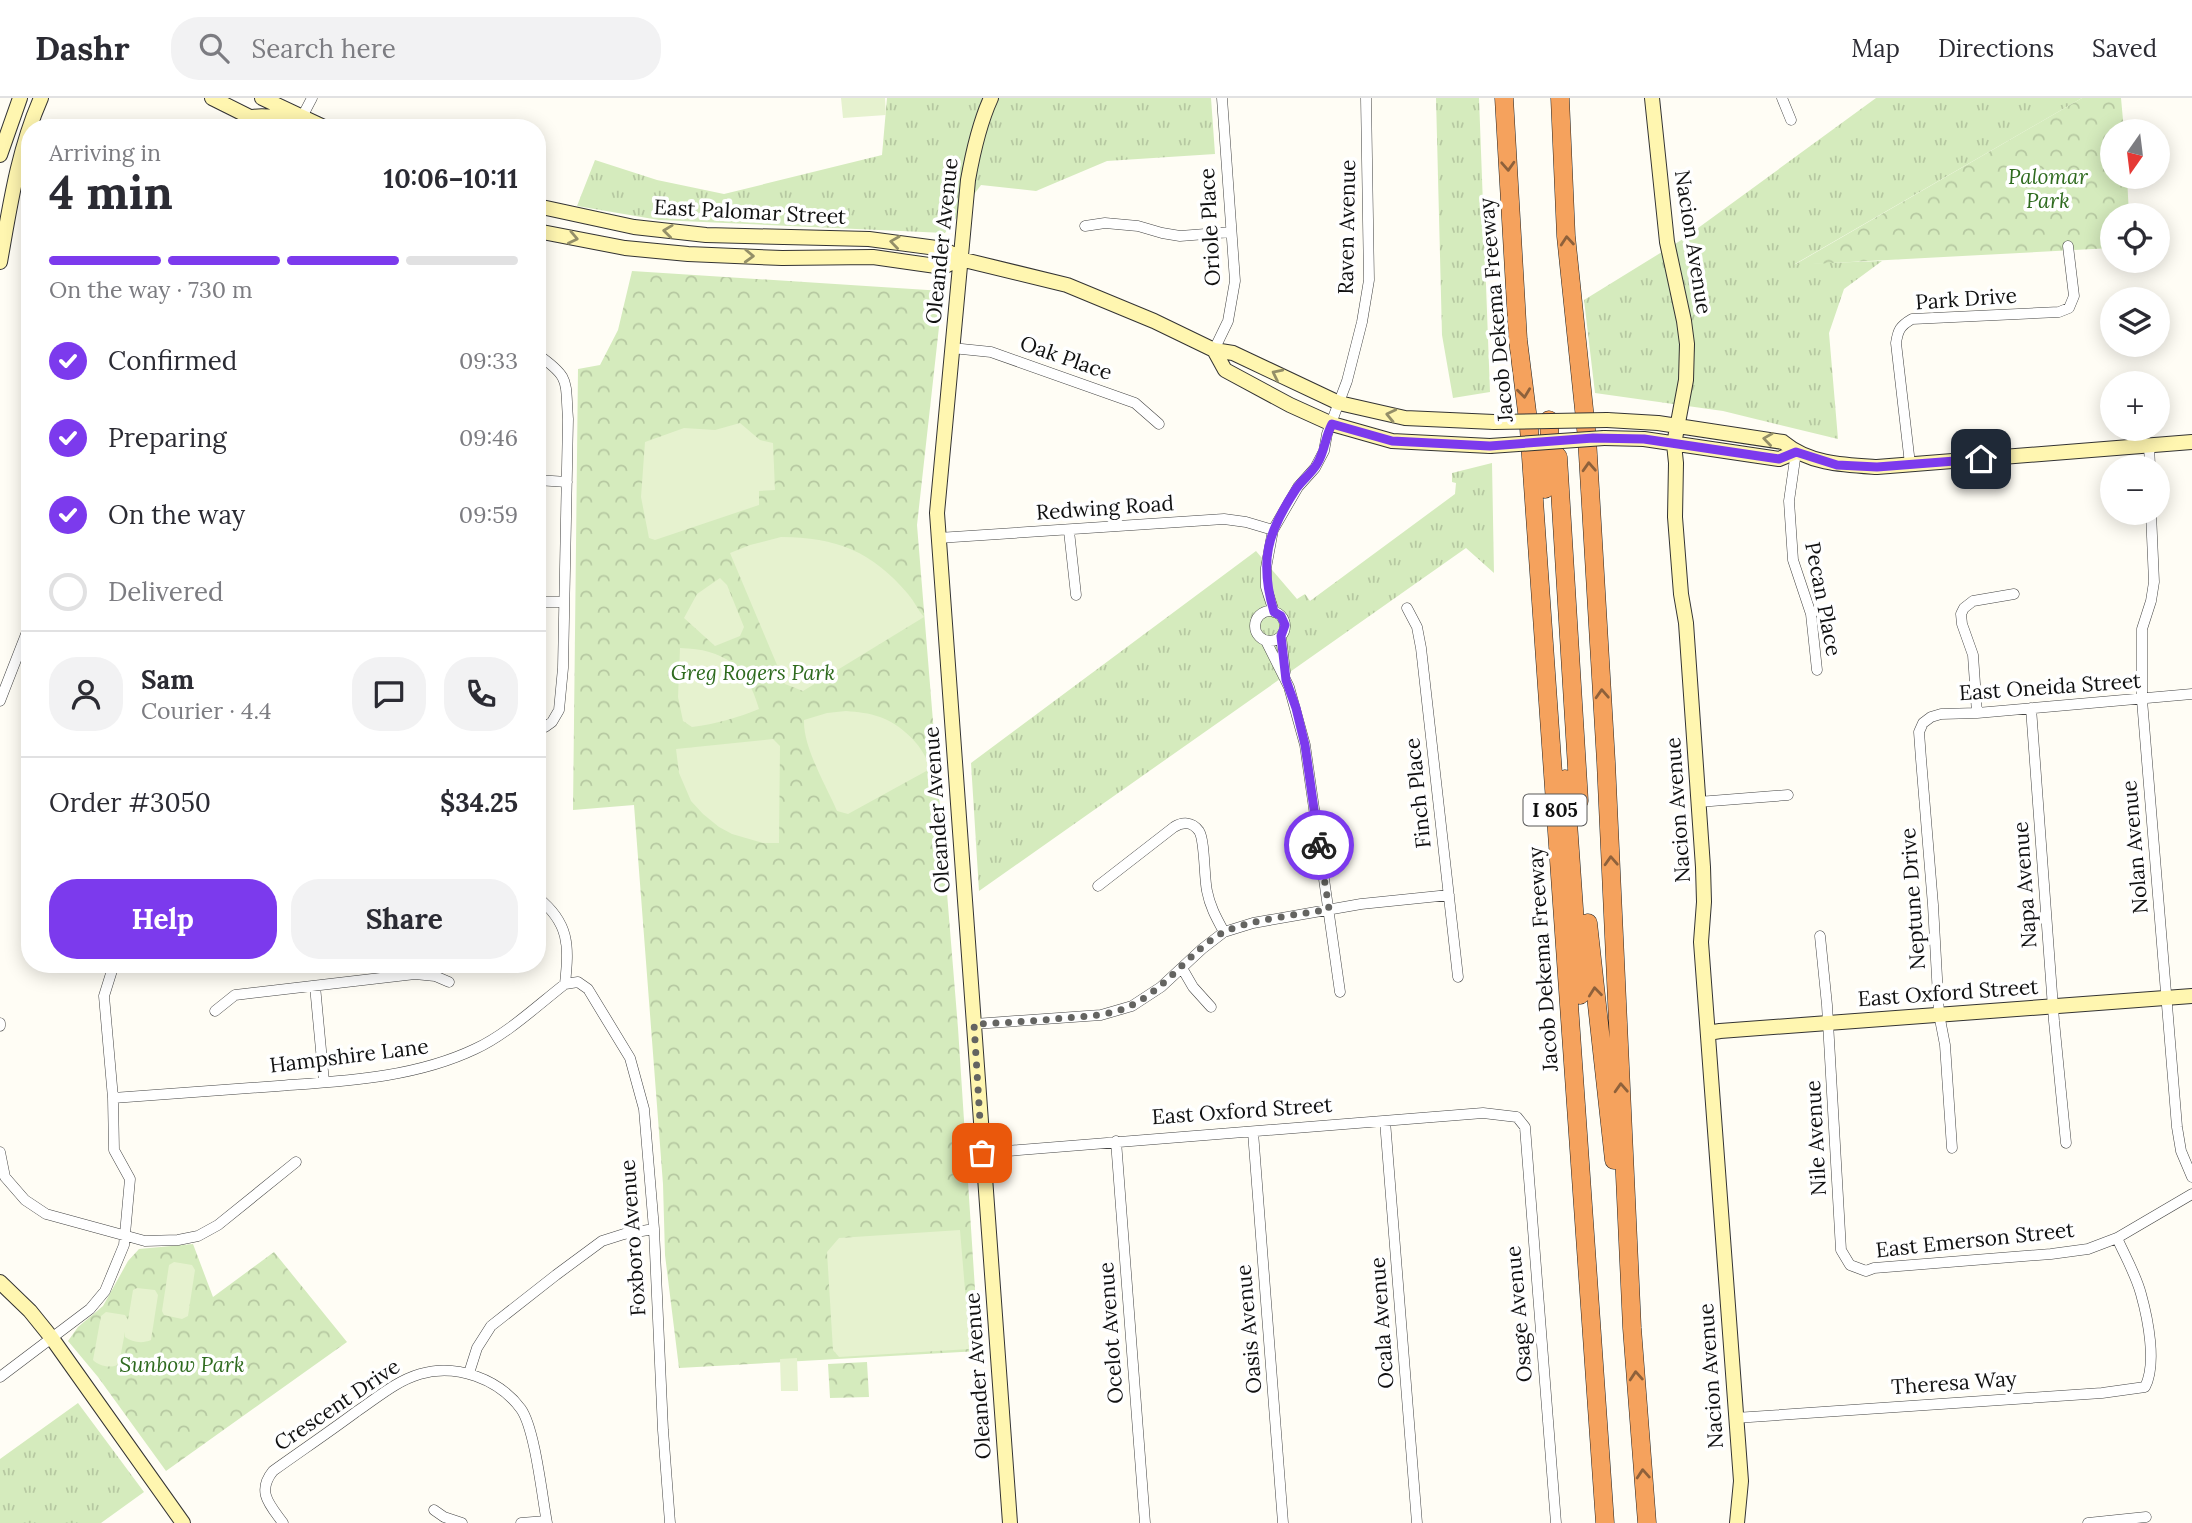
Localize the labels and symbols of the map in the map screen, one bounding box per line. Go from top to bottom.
north arrow [2100,119,2170,189]
street label: Oleander Avenue [919,156,964,325]
street label: Raven Avenue [1332,159,1361,295]
one-way arrow [1500,161,1515,172]
park label: Palomar Park [2008,163,2088,214]
street label: Oriole Place [1193,167,1226,287]
street label: Nacion Avenue [1669,168,1718,316]
street label: East Palomar Street [653,193,848,230]
street label: Jacob Dekema Freeway [1472,197,1519,424]
one-way arrow [662,223,674,238]
one-way arrow [567,229,579,244]
one-way arrow [889,235,901,250]
one-way arrow [1560,235,1575,246]
one-way arrow [743,249,754,264]
street label: Park Drive [1914,281,2018,316]
street label: Oak Place [1016,329,1116,386]
one-way arrow [1272,368,1284,382]
one-way arrow [1517,387,1532,399]
one-way arrow [1385,409,1397,423]
pin [1951,429,2011,489]
one-way arrow [1762,432,1773,447]
one-way arrow [1582,461,1597,472]
street label: Redwing Road [1035,489,1175,526]
street label: Pecan Place [1799,540,1848,658]
park label: Greg Rogers Park [671,659,835,686]
street label: East Oneida Street [1958,667,2143,706]
one-way arrow [1595,688,1610,699]
street label: Oleander Avenue [917,726,956,894]
street label: Finch Place [1398,736,1437,850]
street label: Nacion Avenue [1659,736,1696,884]
street label: Nolan Avenue [2115,779,2154,915]
road number: I 805 [1524,794,1586,825]
courier [1284,810,1354,880]
street label: Napa Avenue [2007,821,2042,949]
street label: Neptune Drive [1894,827,1931,971]
street label: Jacob Dekema Freeway [1521,846,1564,1073]
one-way arrow [1603,855,1618,866]
street label: East Oxford Street [1857,973,2040,1012]
one-way arrow [1588,986,1603,997]
street label: Hampshire Lane [268,1032,430,1079]
street label: Nile Avenue [1799,1080,1832,1197]
one-way arrow [1614,1082,1629,1093]
street label: East Oxford Street [1151,1091,1334,1130]
pin [952,1123,1012,1183]
street label: Foxboro Avenue [614,1159,651,1317]
street label: East Emerson Street [1874,1216,2076,1263]
street label: Osage Avenue [1499,1245,1538,1383]
street label: Ocala Avenue [1363,1256,1400,1390]
street label: Ocelot Avenue [1092,1261,1129,1405]
street label: Oasis Avenue [1229,1263,1268,1395]
street label: Oleander Avenue [958,1292,997,1460]
street label: Nacion Avenue [1692,1302,1729,1450]
park label: Sunbow Park [119,1351,245,1378]
street label: Crescent Drive [269,1353,405,1457]
street label: Theresa Way [1890,1365,2018,1400]
one-way arrow [1629,1370,1644,1381]
one-way arrow [1636,1468,1651,1479]

